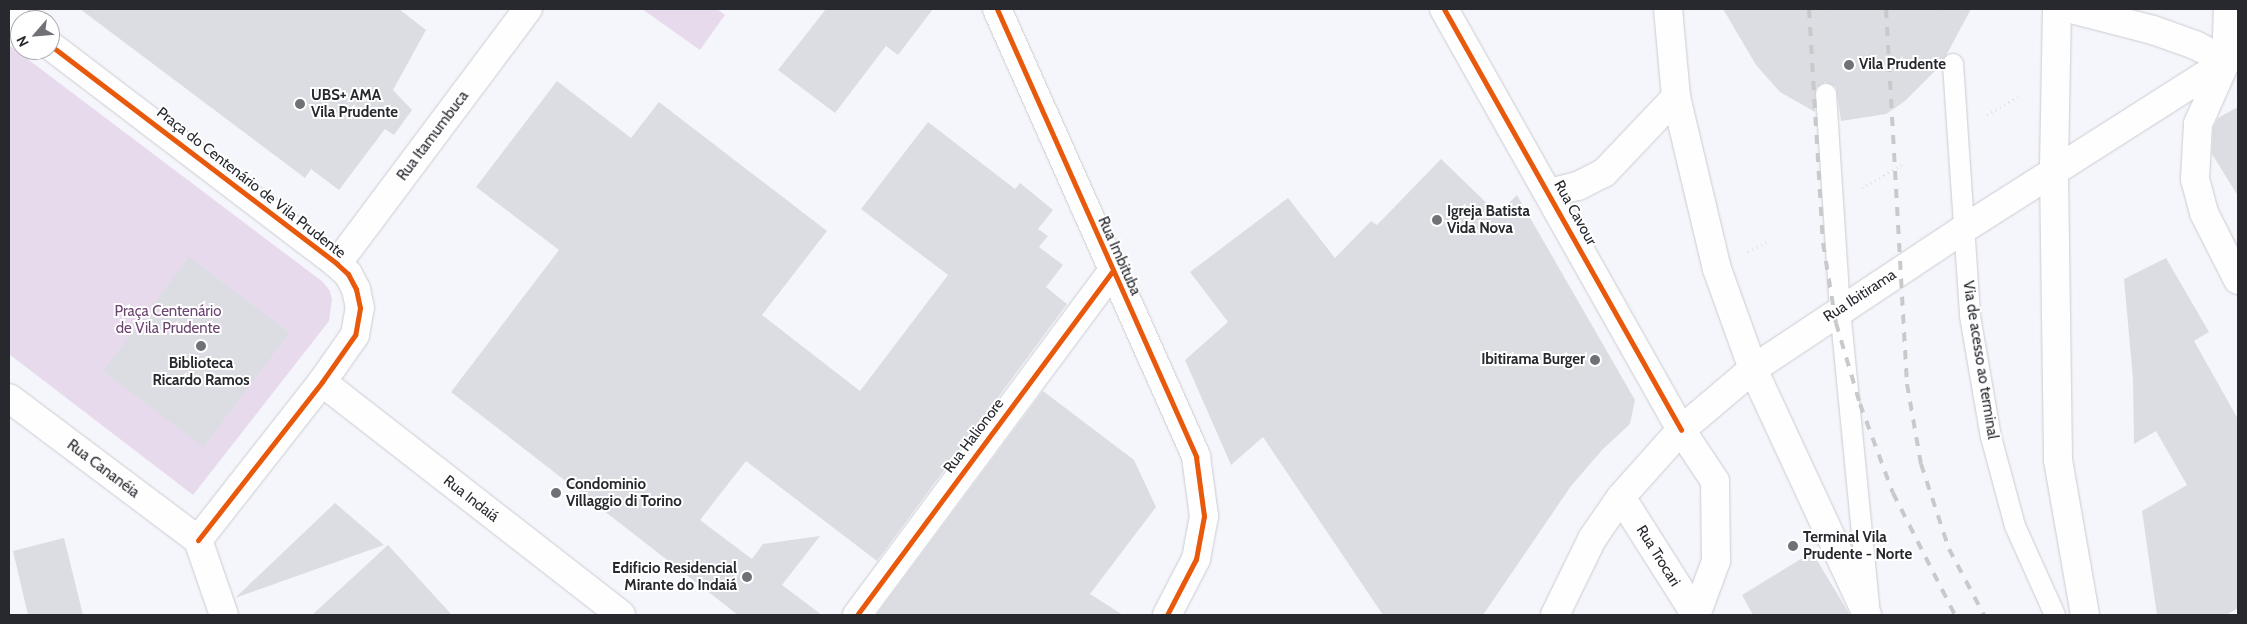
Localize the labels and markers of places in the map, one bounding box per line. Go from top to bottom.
place label: Vila Prudente [1859,56,1946,74]
marker: Vila Prudente [1843,59,1855,71]
place label: UBS+ AMA Vila Prudente [311,86,398,121]
marker: UBS+ AMA Vila Prudente [293,97,307,111]
place label: Igreja Batista Vida Nova [1447,202,1530,237]
marker: Igreja Batista Vida Nova [1431,214,1443,226]
marker: Biblioteca Ricardo Ramos [195,340,207,352]
place label: Ibitirama Burger [1481,351,1585,369]
place label: Biblioteca Ricardo Ramos [152,354,250,389]
marker: Ibitirama Burger [1589,354,1601,366]
place label: Condominio Villaggio di Torino [566,475,682,510]
marker: Condominio Villaggio di Torino [550,487,562,499]
place label: Terminal Vila Prudente - Norte [1803,528,1912,563]
marker: Terminal Vila Prudente - Norte [1787,540,1799,552]
place label: Edificio Residencial Mirante do Indaiá [612,559,737,594]
marker: Edificio Residencial Mirante do Indaiá [741,571,753,583]

